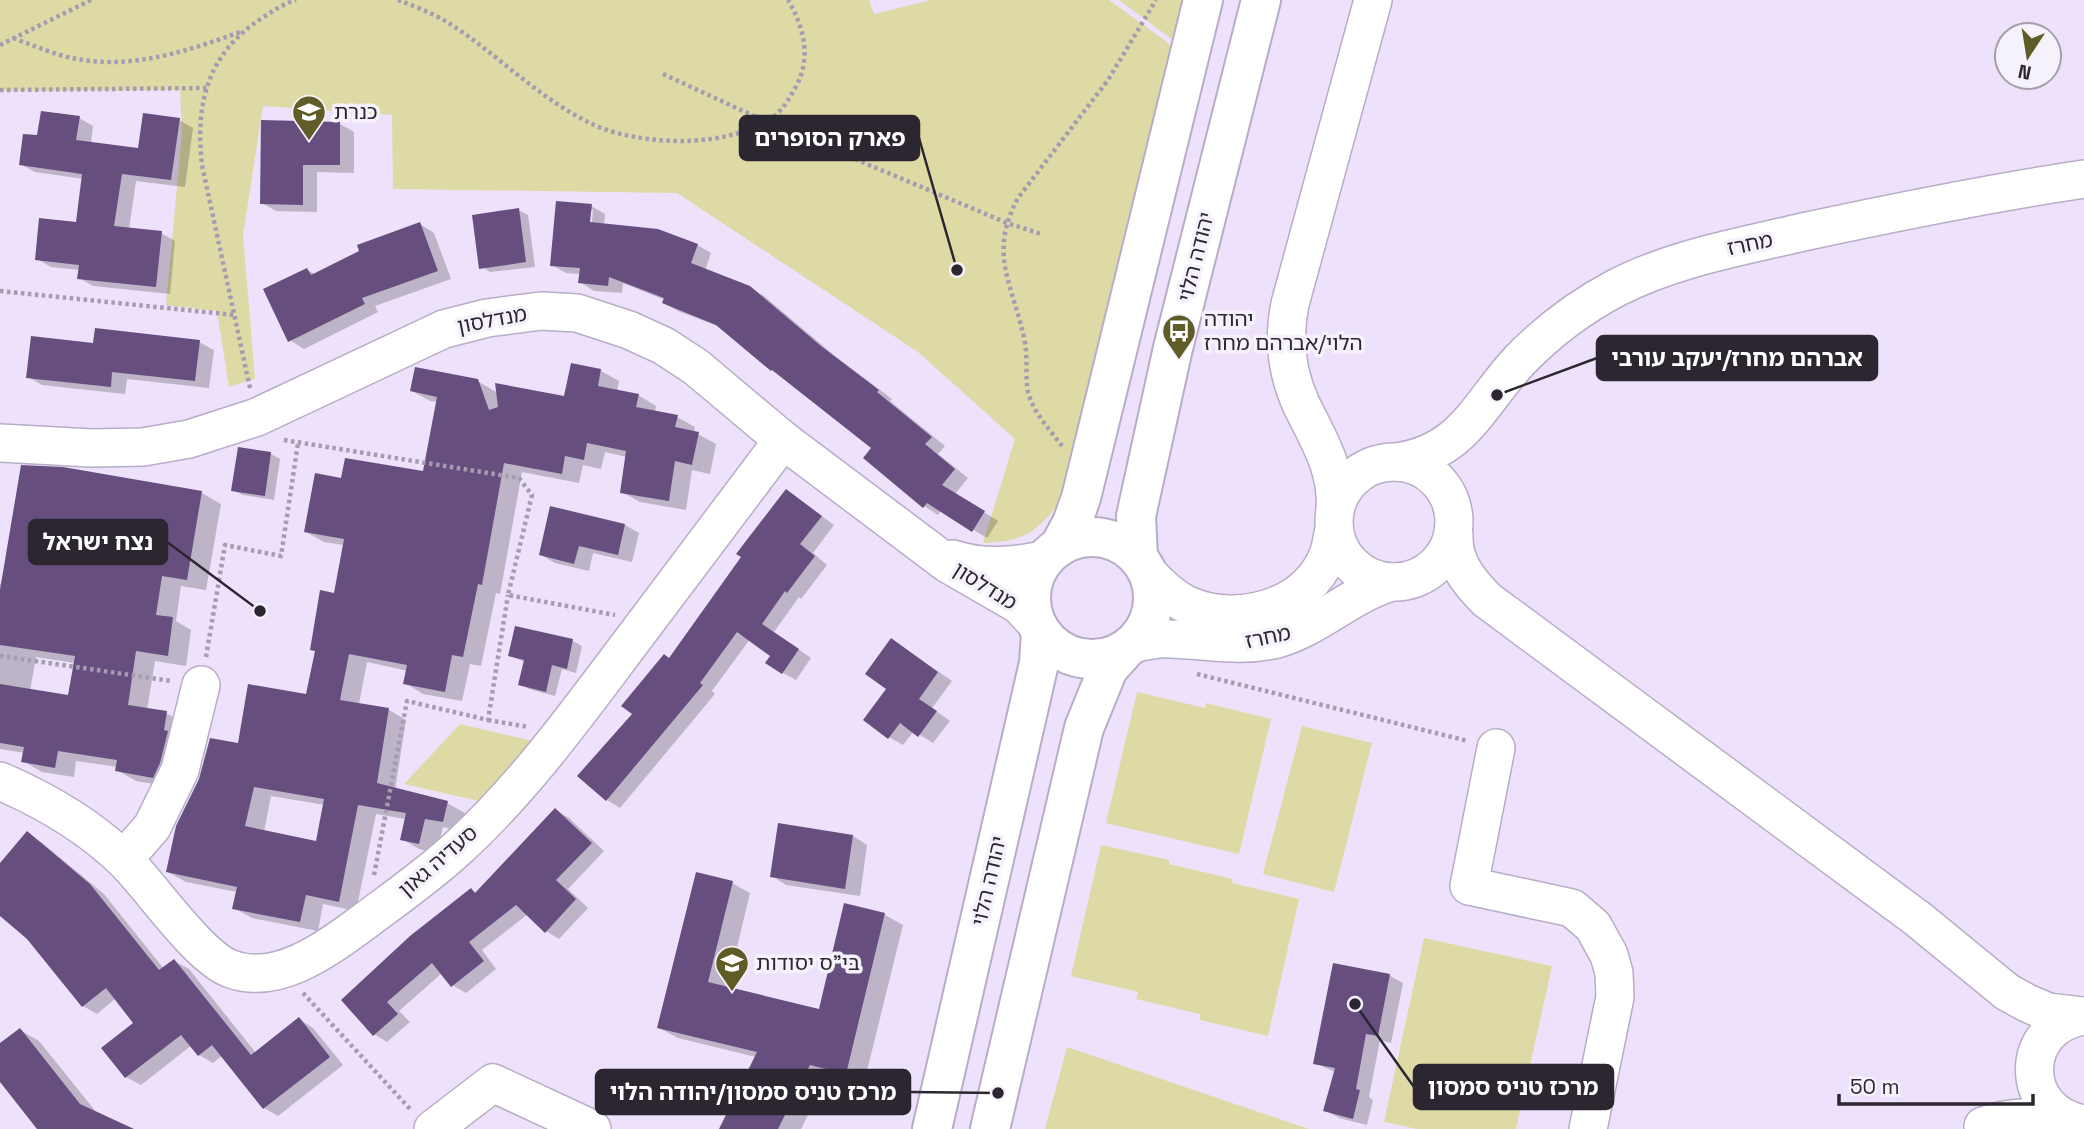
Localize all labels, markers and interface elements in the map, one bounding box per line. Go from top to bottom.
north arrow [1993,21,2063,91]
text: N [2016,59,2033,86]
school or university icon: כנרת [290,93,328,142]
place label: כנרת [334,98,378,125]
callout: פארק הסופרים [740,116,919,160]
text: פארק הסופרים [754,123,906,153]
street label: יהודה הלוי [1171,209,1220,305]
street label: מחרז [1725,226,1775,261]
street label: מנדלסון [455,300,529,339]
place label: יהודה הלוי/אברהם מחרז [1204,305,1363,356]
bus stop icon: יהודה הלוי/אברהם מחרז [1160,312,1198,361]
callout: אברהם מחרז/יעקב עורבי [1597,336,1877,380]
text: אברהם מחרז/יעקב עורבי [1611,343,1863,373]
callout: נצח ישראל [29,520,167,564]
text: נצח ישראל [43,527,153,557]
street label: מנדלסון [948,555,1022,616]
street label: מחרז [1243,619,1293,654]
street label: סעדיה גאון [393,819,483,902]
street label: יהודה הלוי [965,833,1012,928]
school or university icon: בי"ס יסודות [713,944,751,993]
place label: בי"ס יסודות [756,949,860,976]
scale bar [1839,1062,2033,1106]
callout: מרכז טניס סמסון [1414,1065,1613,1109]
callout: מרכז טניס סמסון/יהודה הלוי [596,1070,910,1114]
text: מרכז טניס סמסון [1428,1072,1598,1102]
text: 50 m [1850,1073,1900,1100]
text: מרכז טניס סמסון/יהודה הלוי [610,1077,896,1107]

